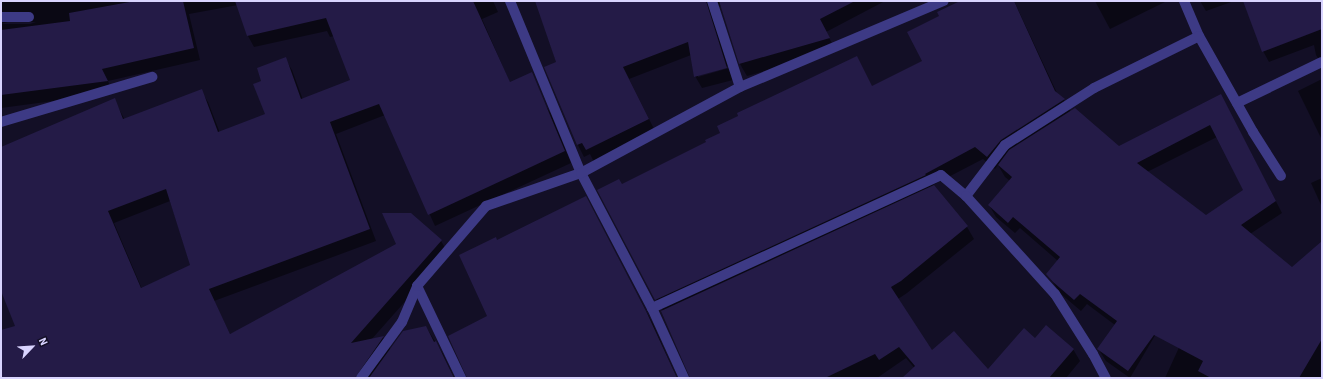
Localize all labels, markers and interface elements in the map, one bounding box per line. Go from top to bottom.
north arrow [12,327,52,367]
text: N [35,335,52,348]

